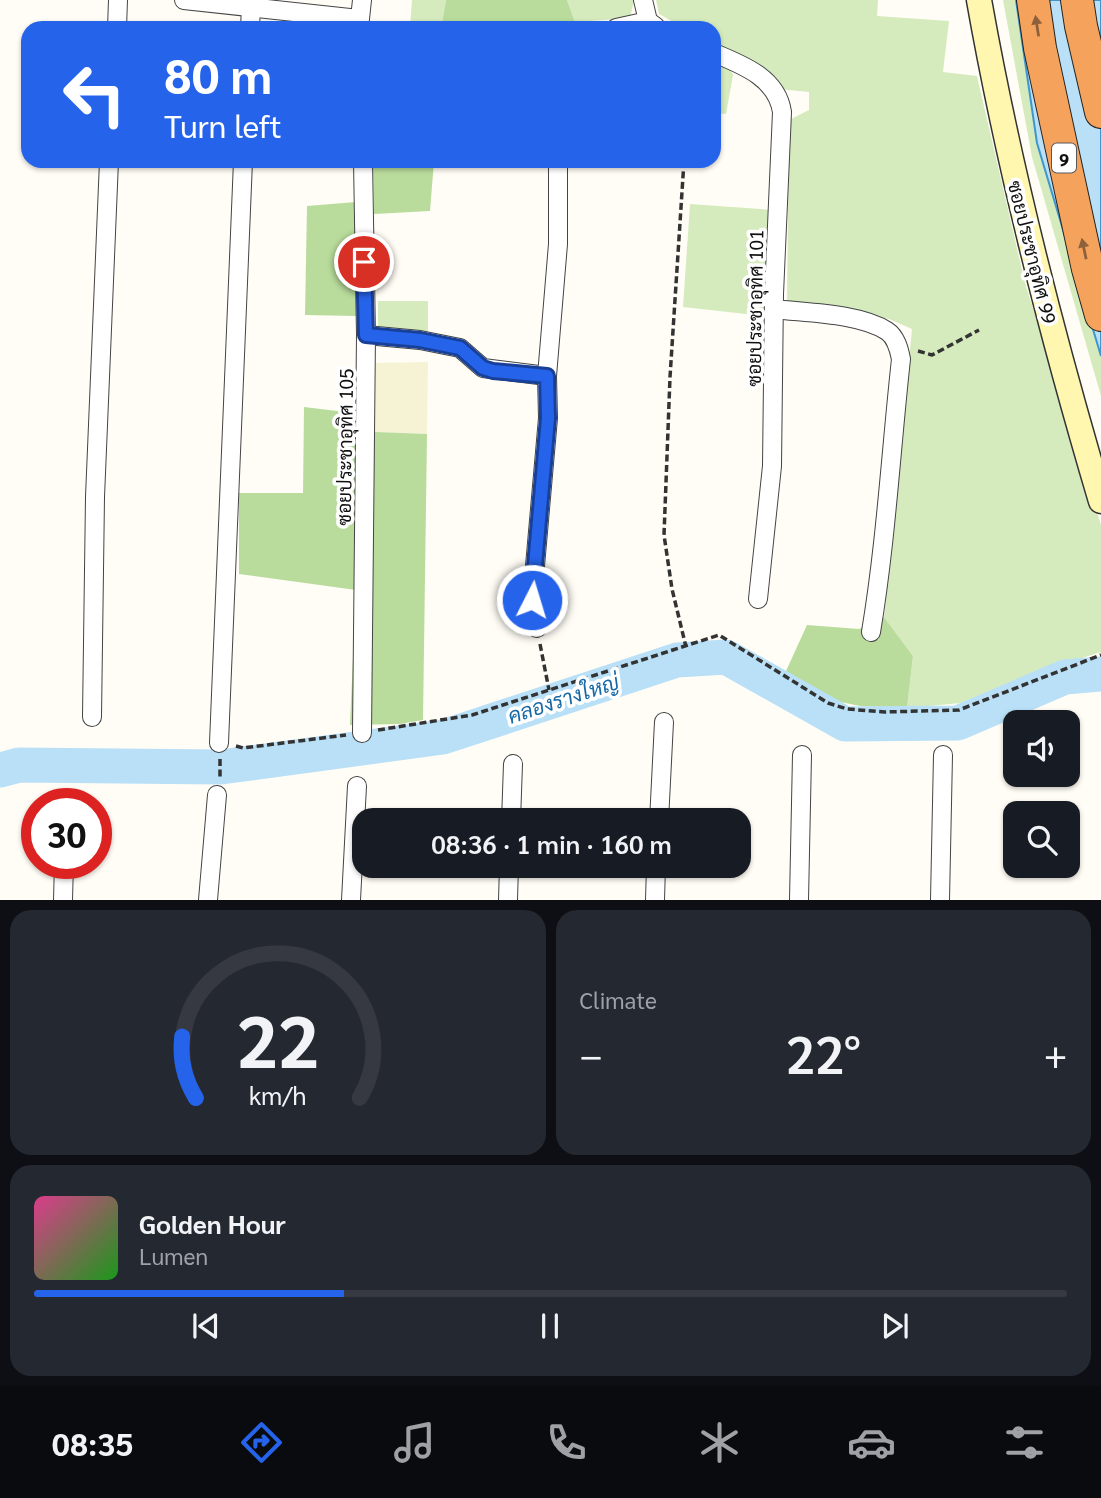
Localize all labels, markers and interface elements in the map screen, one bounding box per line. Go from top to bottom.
one-way arrow [1031,15,1042,37]
text: 80 m [164,42,272,105]
icon: left [49,49,140,140]
text: Turn left [164,104,282,145]
road number: 9 [1052,144,1076,173]
street label: ซอยประชาอุทิศ 99 [1002,178,1062,327]
street label: ซอยประชาอุทิศ 101 [741,229,769,387]
pin [334,232,394,292]
one-way arrow [1078,238,1089,260]
icon: arrive [345,243,383,281]
street label: ซอยประชาอุทิศ 105 [331,368,359,526]
position arrow [495,563,569,637]
water label: คลองรางใหญ่ [504,667,623,729]
map controls [1003,710,1080,878]
button: sound [1003,710,1080,787]
speed limit sign: 30 [21,788,112,879]
button: search [1003,801,1080,878]
text: 08:36 · 1 min · 160 m [431,826,672,860]
text: Climate [580,984,657,1014]
text: 22 [237,991,319,1086]
text: 22° [786,1018,861,1086]
text: − [580,1027,603,1077]
text: + [1044,1027,1067,1077]
text: km/h [249,1078,307,1111]
text: Golden Hour [139,1206,286,1240]
text: Lumen [139,1240,208,1270]
icon: previous [187,1307,225,1345]
icon: pause [531,1307,569,1345]
icon: next [876,1307,914,1345]
icon: directions [237,1418,286,1467]
icon: music [390,1418,439,1467]
icon: phone [542,1418,591,1467]
icon: climate [695,1418,744,1467]
icon: car [847,1418,896,1467]
icon: filters [1000,1418,1049,1467]
text: 08:35 [52,1422,133,1463]

